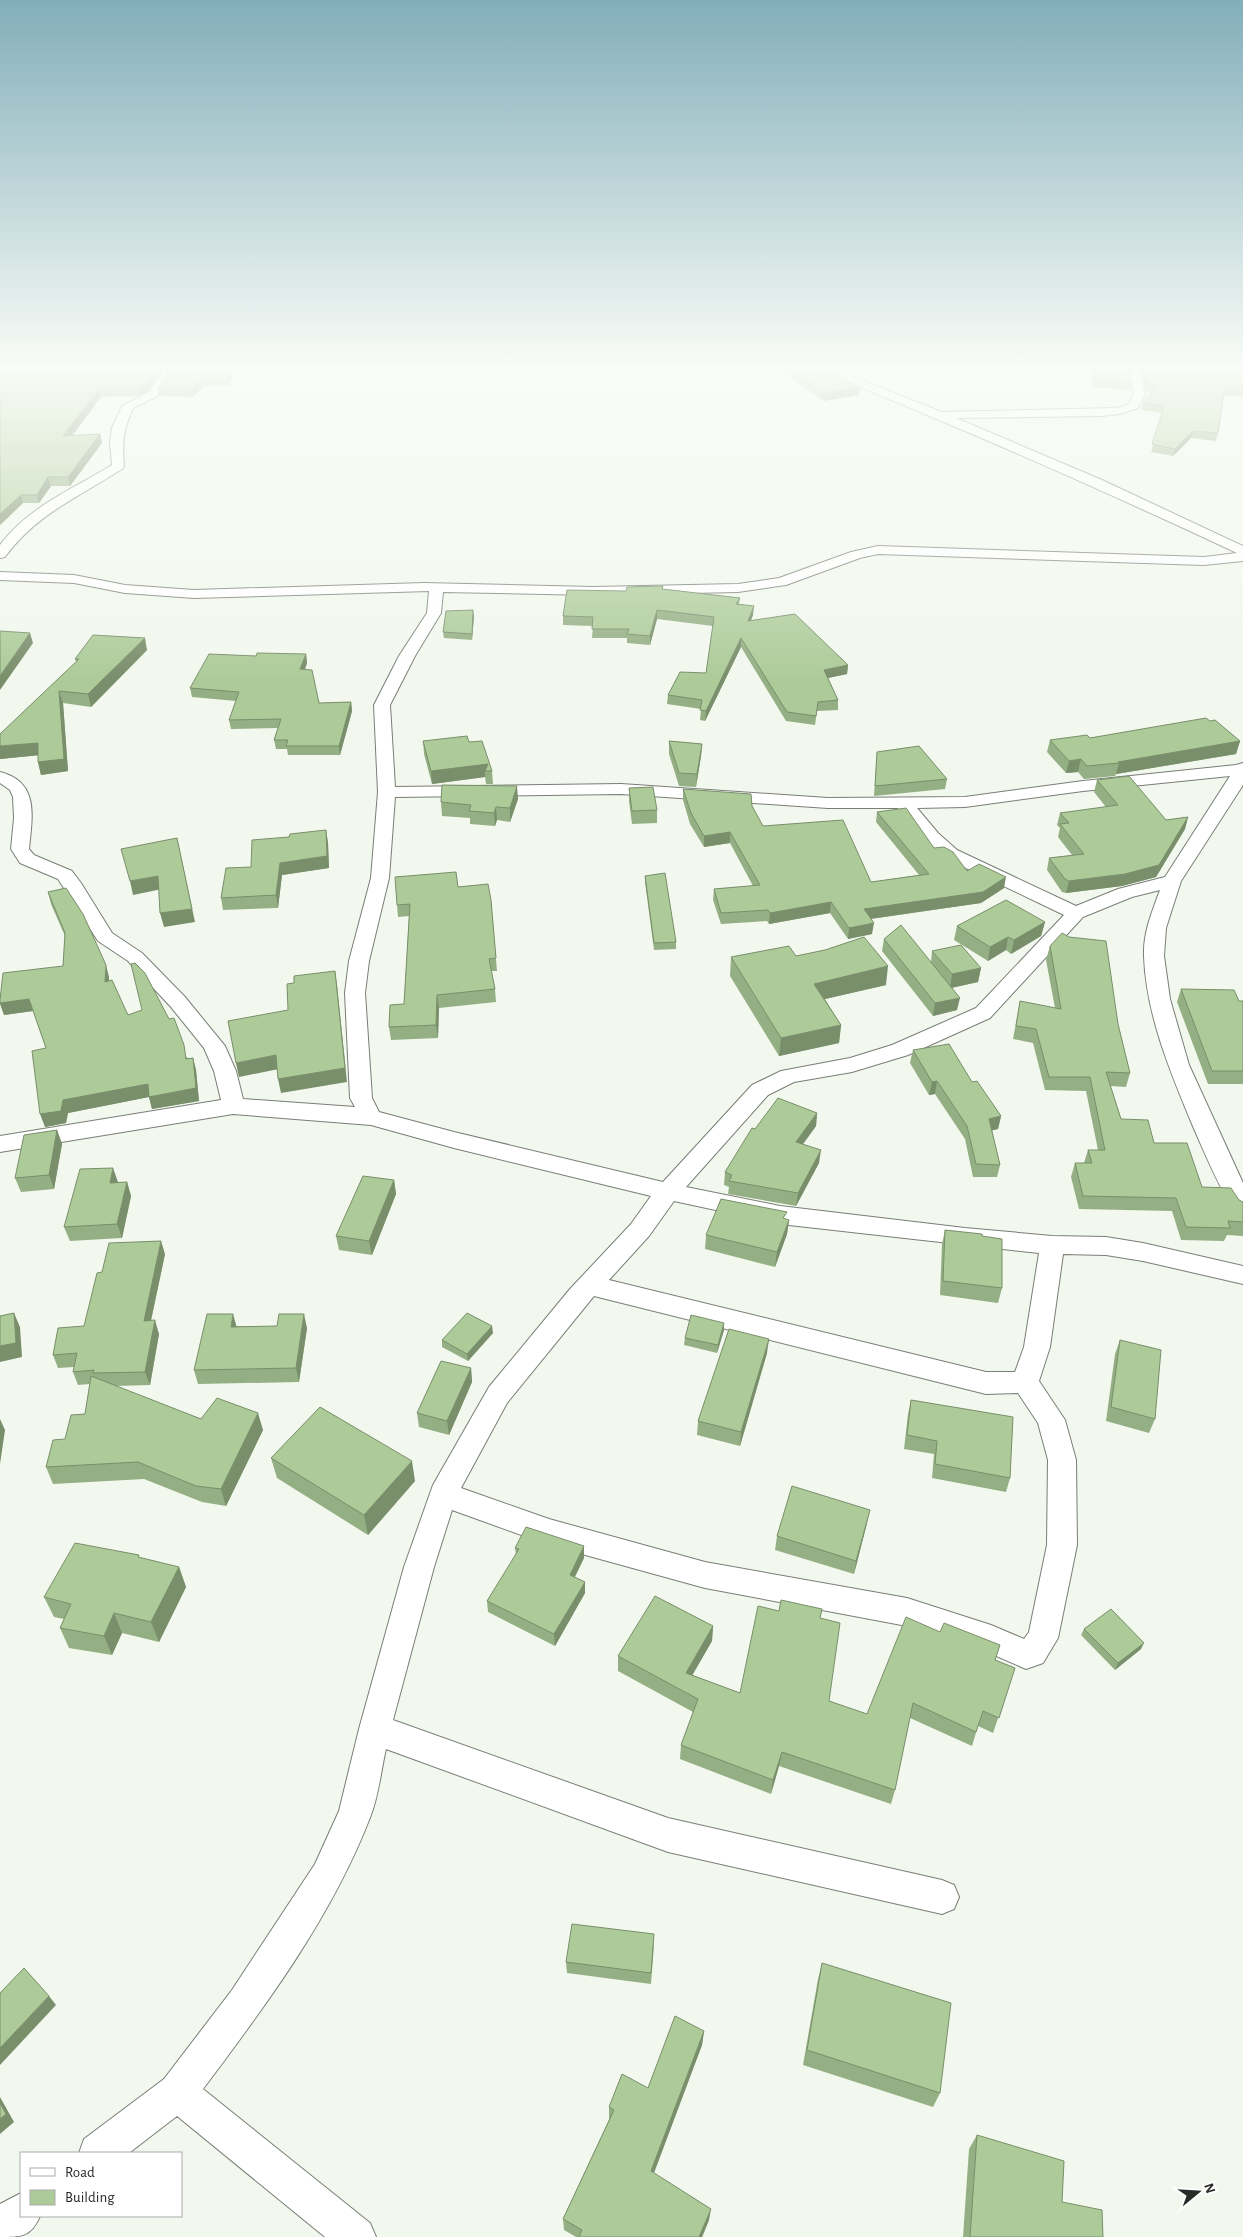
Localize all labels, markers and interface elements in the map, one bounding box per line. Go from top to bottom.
legend [20,2152,182,2217]
text: Road [65,2165,95,2180]
north arrow [1173,2167,1223,2217]
text: N [1201,2181,1218,2195]
text: Building [65,2190,115,2205]

